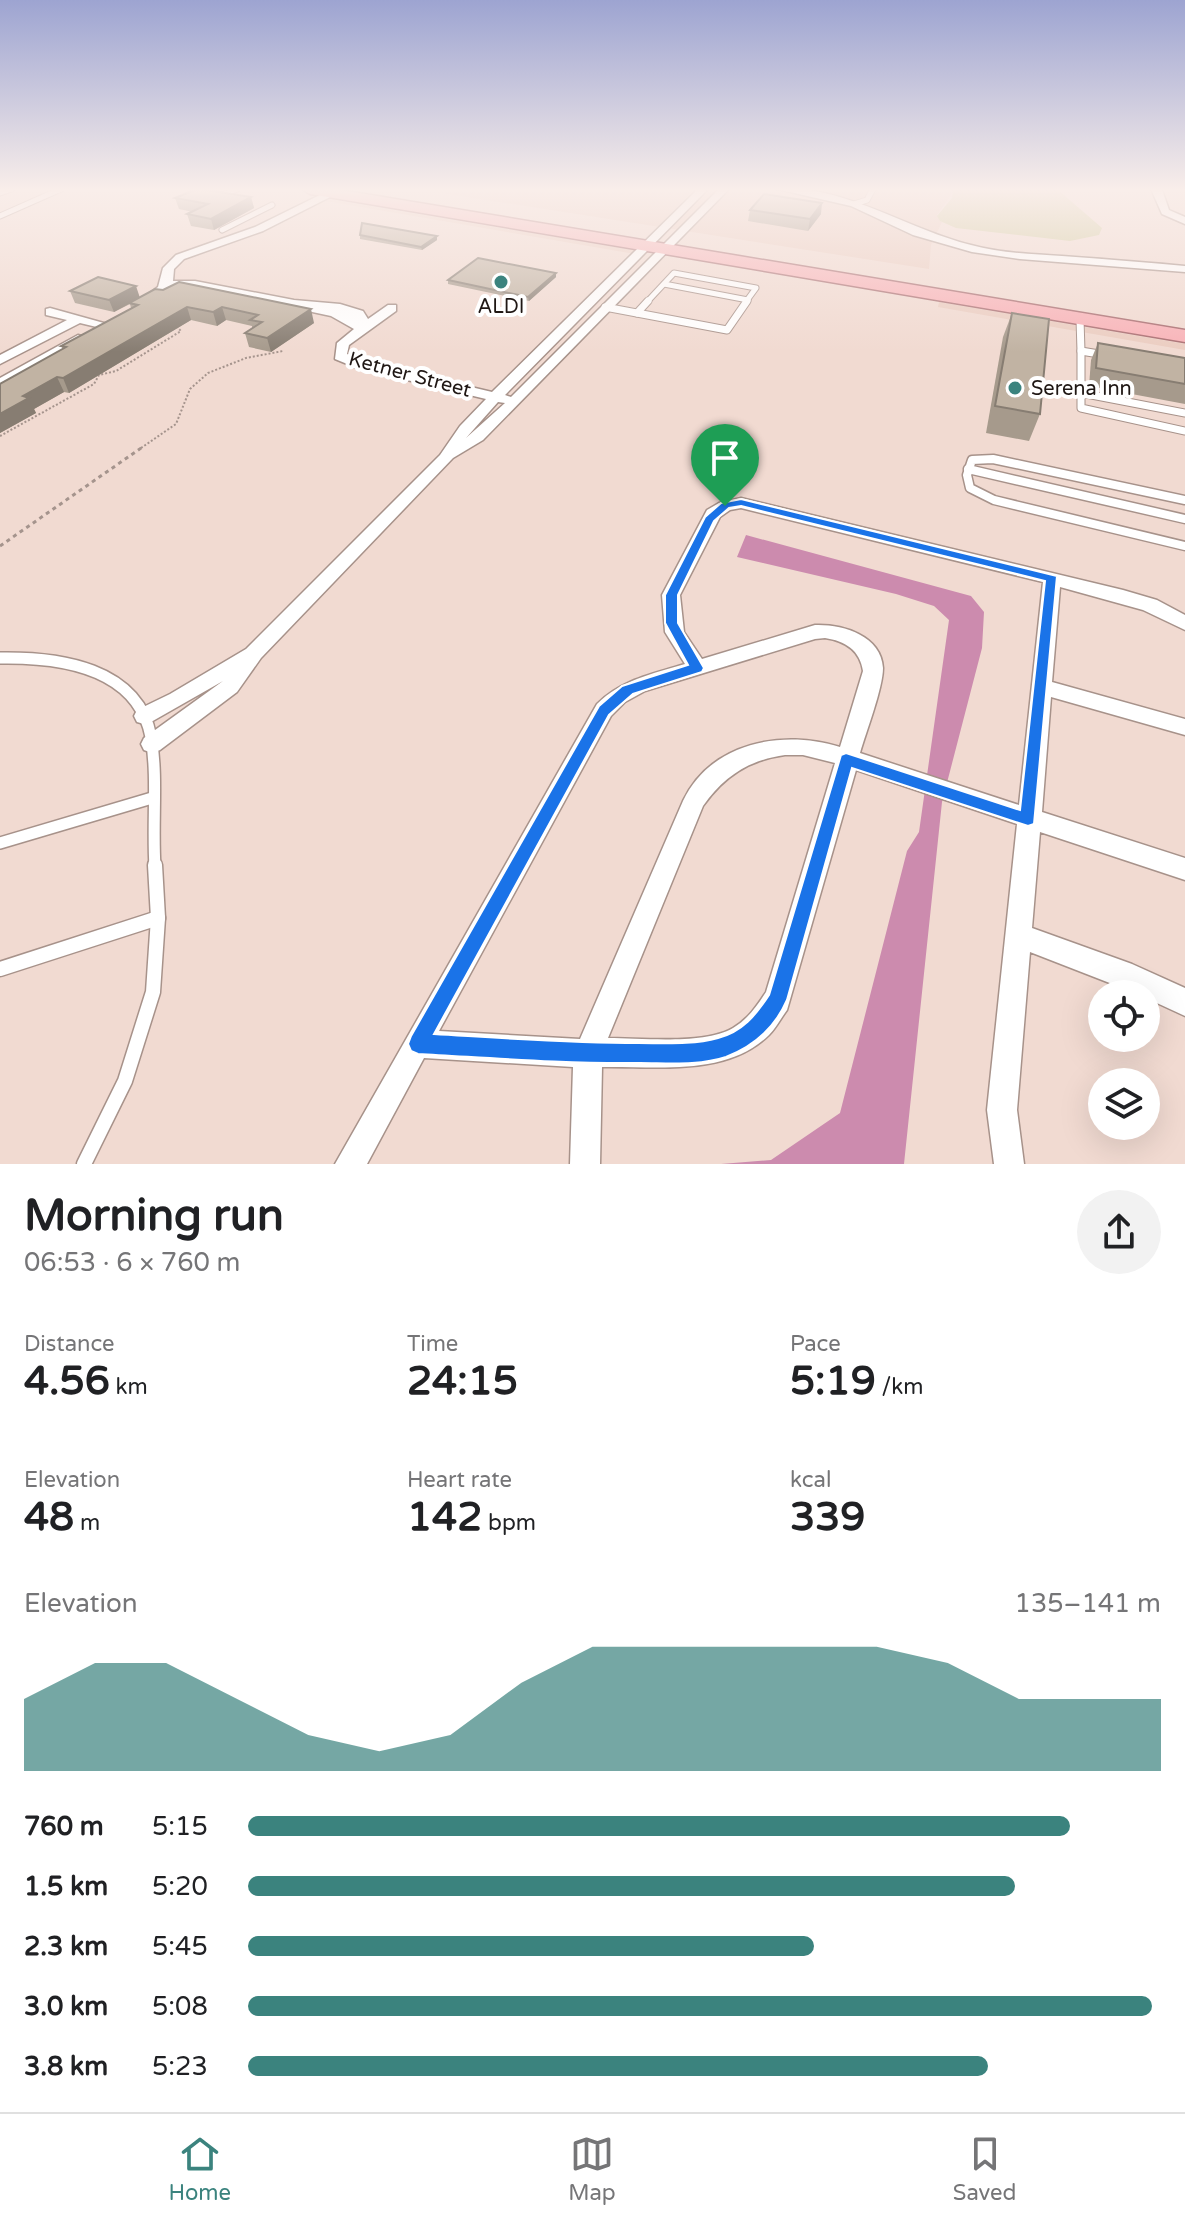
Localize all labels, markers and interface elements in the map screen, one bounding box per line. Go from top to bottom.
marker: ALDI [492,273,510,291]
place label: ALDI [477,295,525,319]
street label: Ketner Street [346,347,474,403]
place label: Serena Inn [1031,377,1132,401]
marker: Serena Inn [1006,379,1024,397]
pin [691,424,759,506]
icon: arrive [703,436,747,480]
map controls [1088,980,1160,1140]
button: locate [1088,980,1160,1052]
button: layers [1088,1068,1160,1140]
text: Morning run [24,1190,284,1243]
button: share [1077,1190,1161,1274]
text: 06:53 · 6 × 760 m [24,1247,240,1278]
text: Distance [24,1331,115,1357]
text: Time [407,1331,458,1357]
text: Pace [790,1331,841,1357]
text: 4.56 [24,1357,110,1405]
text: 24:15 [407,1357,518,1405]
text: 5:19 [790,1357,876,1405]
text: km [110,1374,148,1400]
text: /km [876,1374,923,1400]
text: Elevation [24,1467,120,1493]
text: Heart rate [407,1467,512,1493]
text: kcal [790,1467,831,1493]
text: 48 [24,1493,74,1541]
text: 142 [407,1493,482,1541]
text: 339 [790,1493,865,1541]
text: m [74,1510,100,1536]
text: bpm [482,1510,536,1536]
text: Elevation [24,1588,138,1619]
text: 135–141 m [1015,1588,1161,1619]
text: 760 m [24,1811,104,1842]
text: 5:15 [152,1811,208,1842]
text: 1.5 km [24,1871,108,1902]
text: 5:20 [152,1871,208,1902]
text: 2.3 km [24,1931,108,1962]
text: 5:45 [152,1931,208,1962]
text: 3.0 km [24,1991,108,2022]
text: 5:08 [152,1991,208,2022]
text: 3.8 km [24,2051,108,2082]
text: 5:23 [152,2051,208,2082]
tab: Home [169,2132,231,2206]
tab: Map [568,2132,616,2206]
tab: Saved [953,2132,1016,2206]

